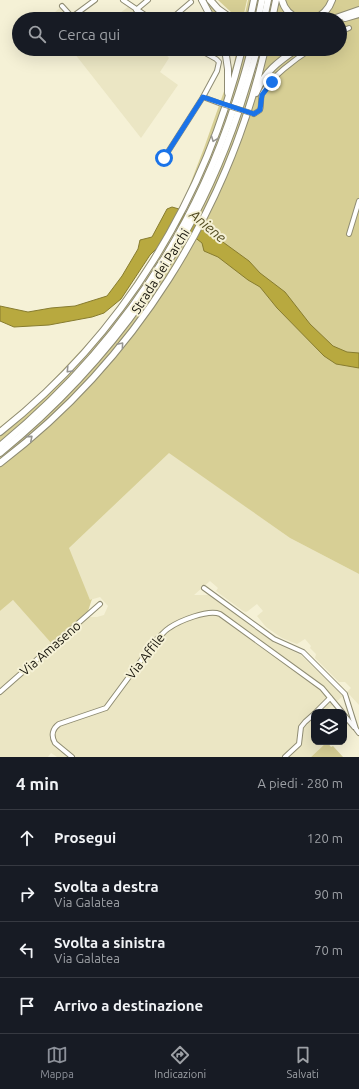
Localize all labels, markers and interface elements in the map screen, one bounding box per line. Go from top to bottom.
search box [12,12,347,56]
icon: search [26,23,48,45]
text: Cerca qui [58,26,120,43]
route end [263,73,281,91]
one-way arrow [211,135,219,142]
route start [155,149,173,167]
water label: Aniene [186,206,229,246]
street label: Strada dei Parchi [128,226,192,316]
one-way arrow [116,343,123,350]
one-way arrow [66,365,74,373]
one-way arrow [25,436,33,443]
street label: Via Amaseno [17,618,83,678]
street label: Via Affile [123,631,167,681]
map controls [311,709,347,745]
button: layers [311,709,347,745]
text: 4 min [16,774,59,793]
text: A piedi · 280 m [258,776,343,790]
icon: ahead [16,827,38,849]
text: Prosegui [54,829,116,846]
text: 120 m [307,831,343,845]
text: Svolta a destra [54,878,159,895]
icon: right [16,883,38,905]
text: 90 m [314,887,343,901]
text: Via Galatea [54,895,120,909]
text: Svolta a sinistra [54,934,165,951]
icon: left [16,939,38,961]
text: 70 m [314,943,343,957]
text: Via Galatea [54,951,120,965]
icon: arrive [16,995,38,1017]
text: Arrivo a destinazione [54,997,203,1014]
tab: Mappa [40,1044,74,1080]
tab: Indicazioni [154,1044,206,1080]
tab: Salvati [287,1044,319,1080]

